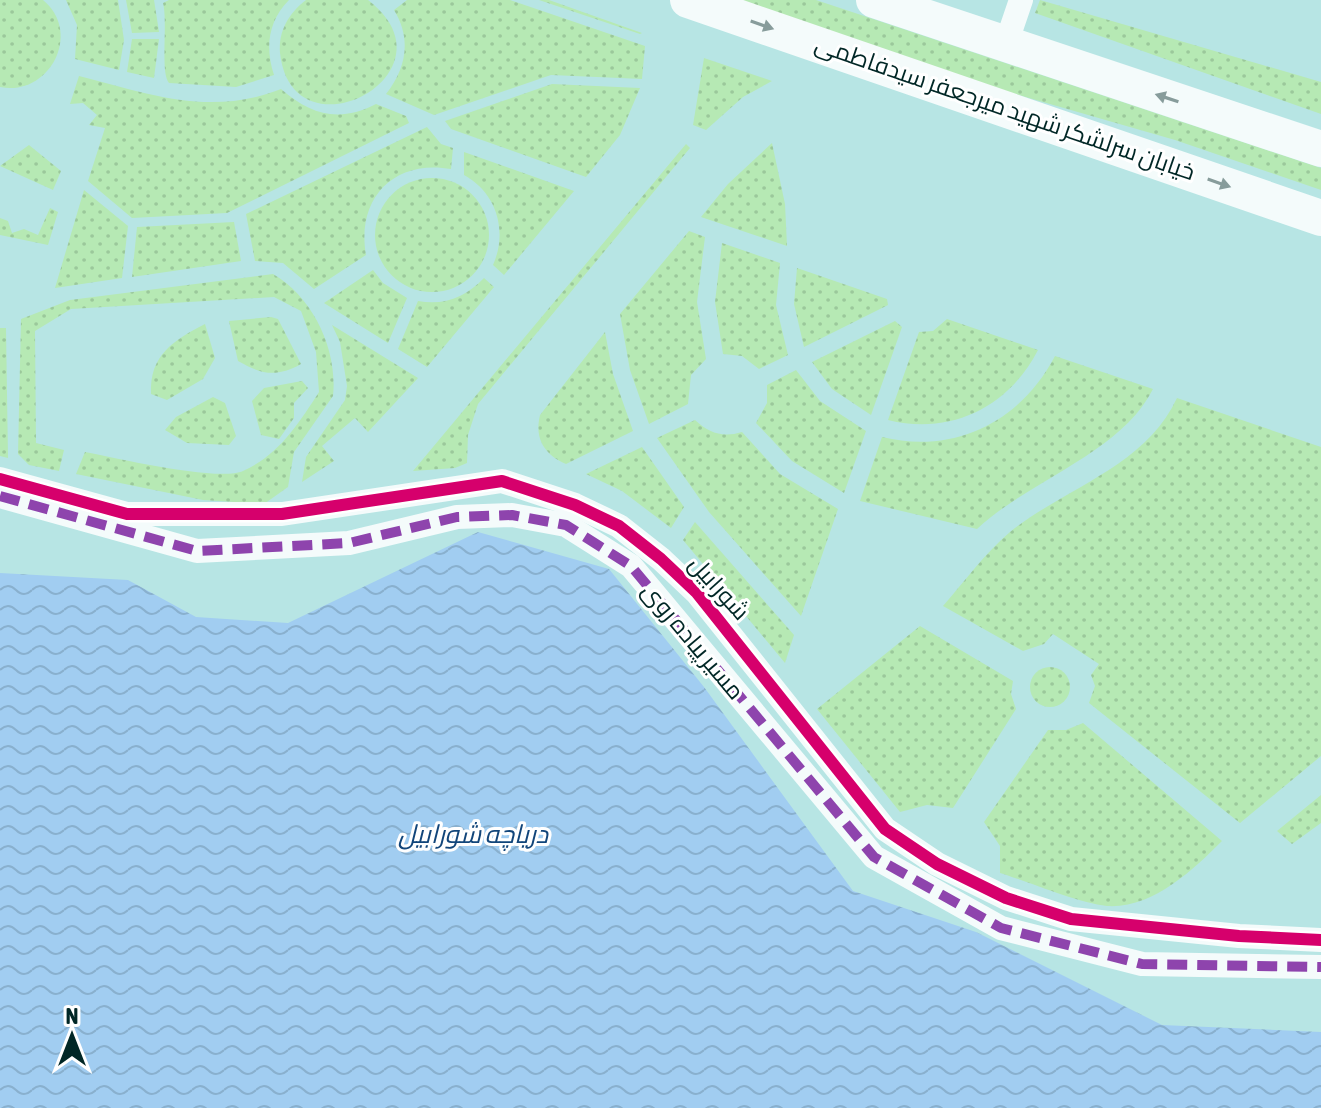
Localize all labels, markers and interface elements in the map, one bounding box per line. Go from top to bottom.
one-way arrow [750,19,774,31]
street label: خیابان سرلشکر شهید میرجعفر سیدفاطمی [811,30,1199,186]
one-way arrow [1155,91,1179,103]
one-way arrow [1207,177,1231,189]
street label: شورابیل [683,550,755,626]
street label: مسیر پیاده روی [634,577,750,706]
water label: دریاچه شورابیل [398,819,550,851]
north arrow [32,996,112,1076]
text: N [66,1003,78,1029]

